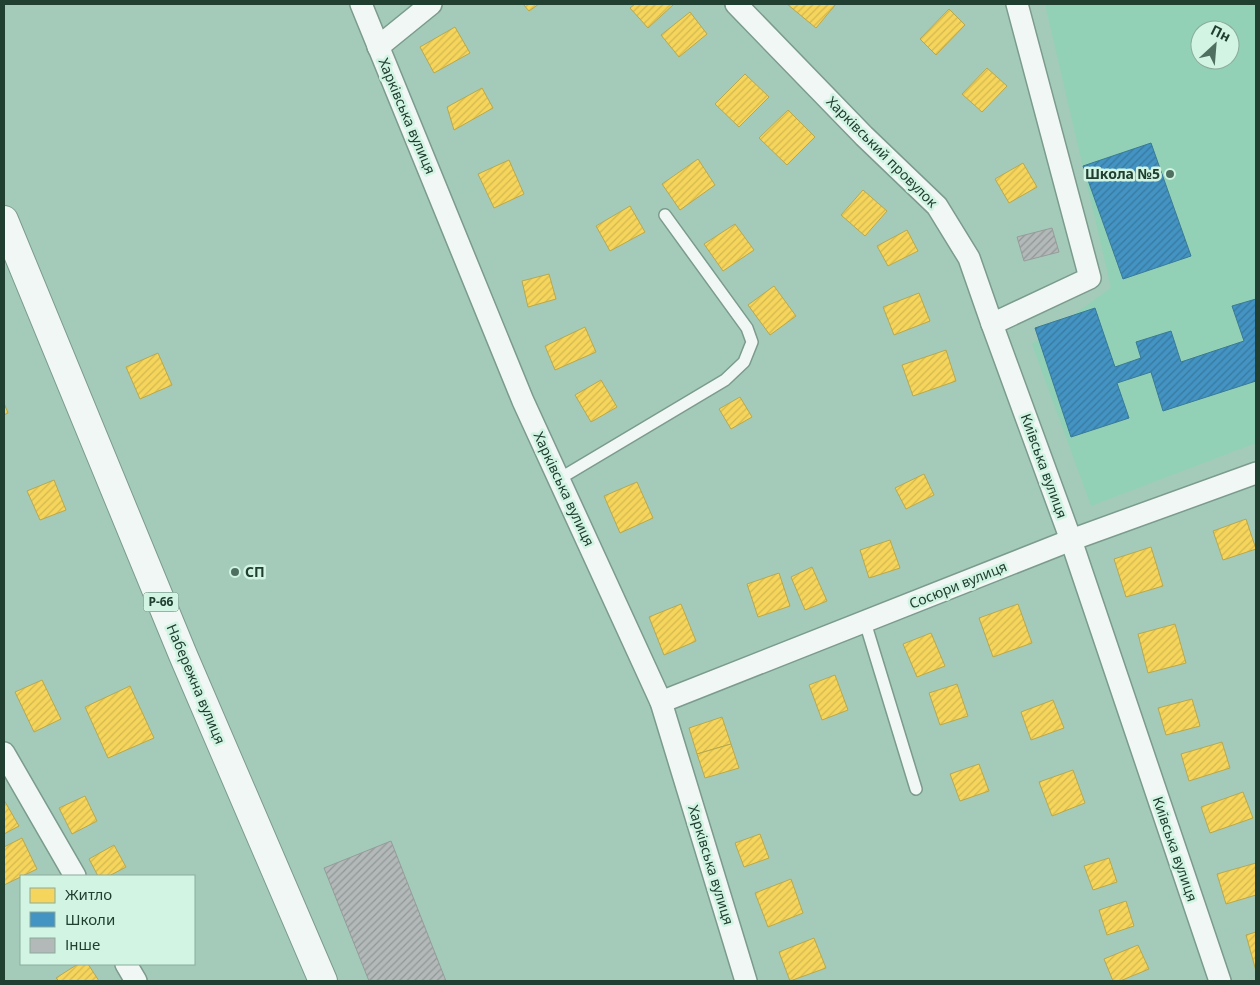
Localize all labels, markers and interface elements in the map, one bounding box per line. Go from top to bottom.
north arrow [1190,20,1240,70]
text: Пн [1208,20,1234,46]
street label: Харківська вулиця [374,55,440,177]
street label: Харківський провулок [823,92,942,212]
place label: Школа №5 [1085,164,1160,183]
marker: Школа №5 [1164,168,1176,180]
street label: Київська вулиця [1017,411,1072,521]
street label: Харківська вулиця [530,428,599,549]
street label: Сосюри вулиця [906,556,1010,613]
place label: СП [245,562,265,581]
marker: СП [229,566,241,578]
road number: Р-66 [144,592,178,612]
street label: Набережна вулиця [163,621,230,747]
street label: Київська вулиця [1149,794,1202,904]
street label: Харківська вулиця [684,803,739,927]
legend [20,875,195,965]
text: Житло [65,884,112,904]
text: Школи [65,909,115,929]
text: Інше [65,934,100,954]

